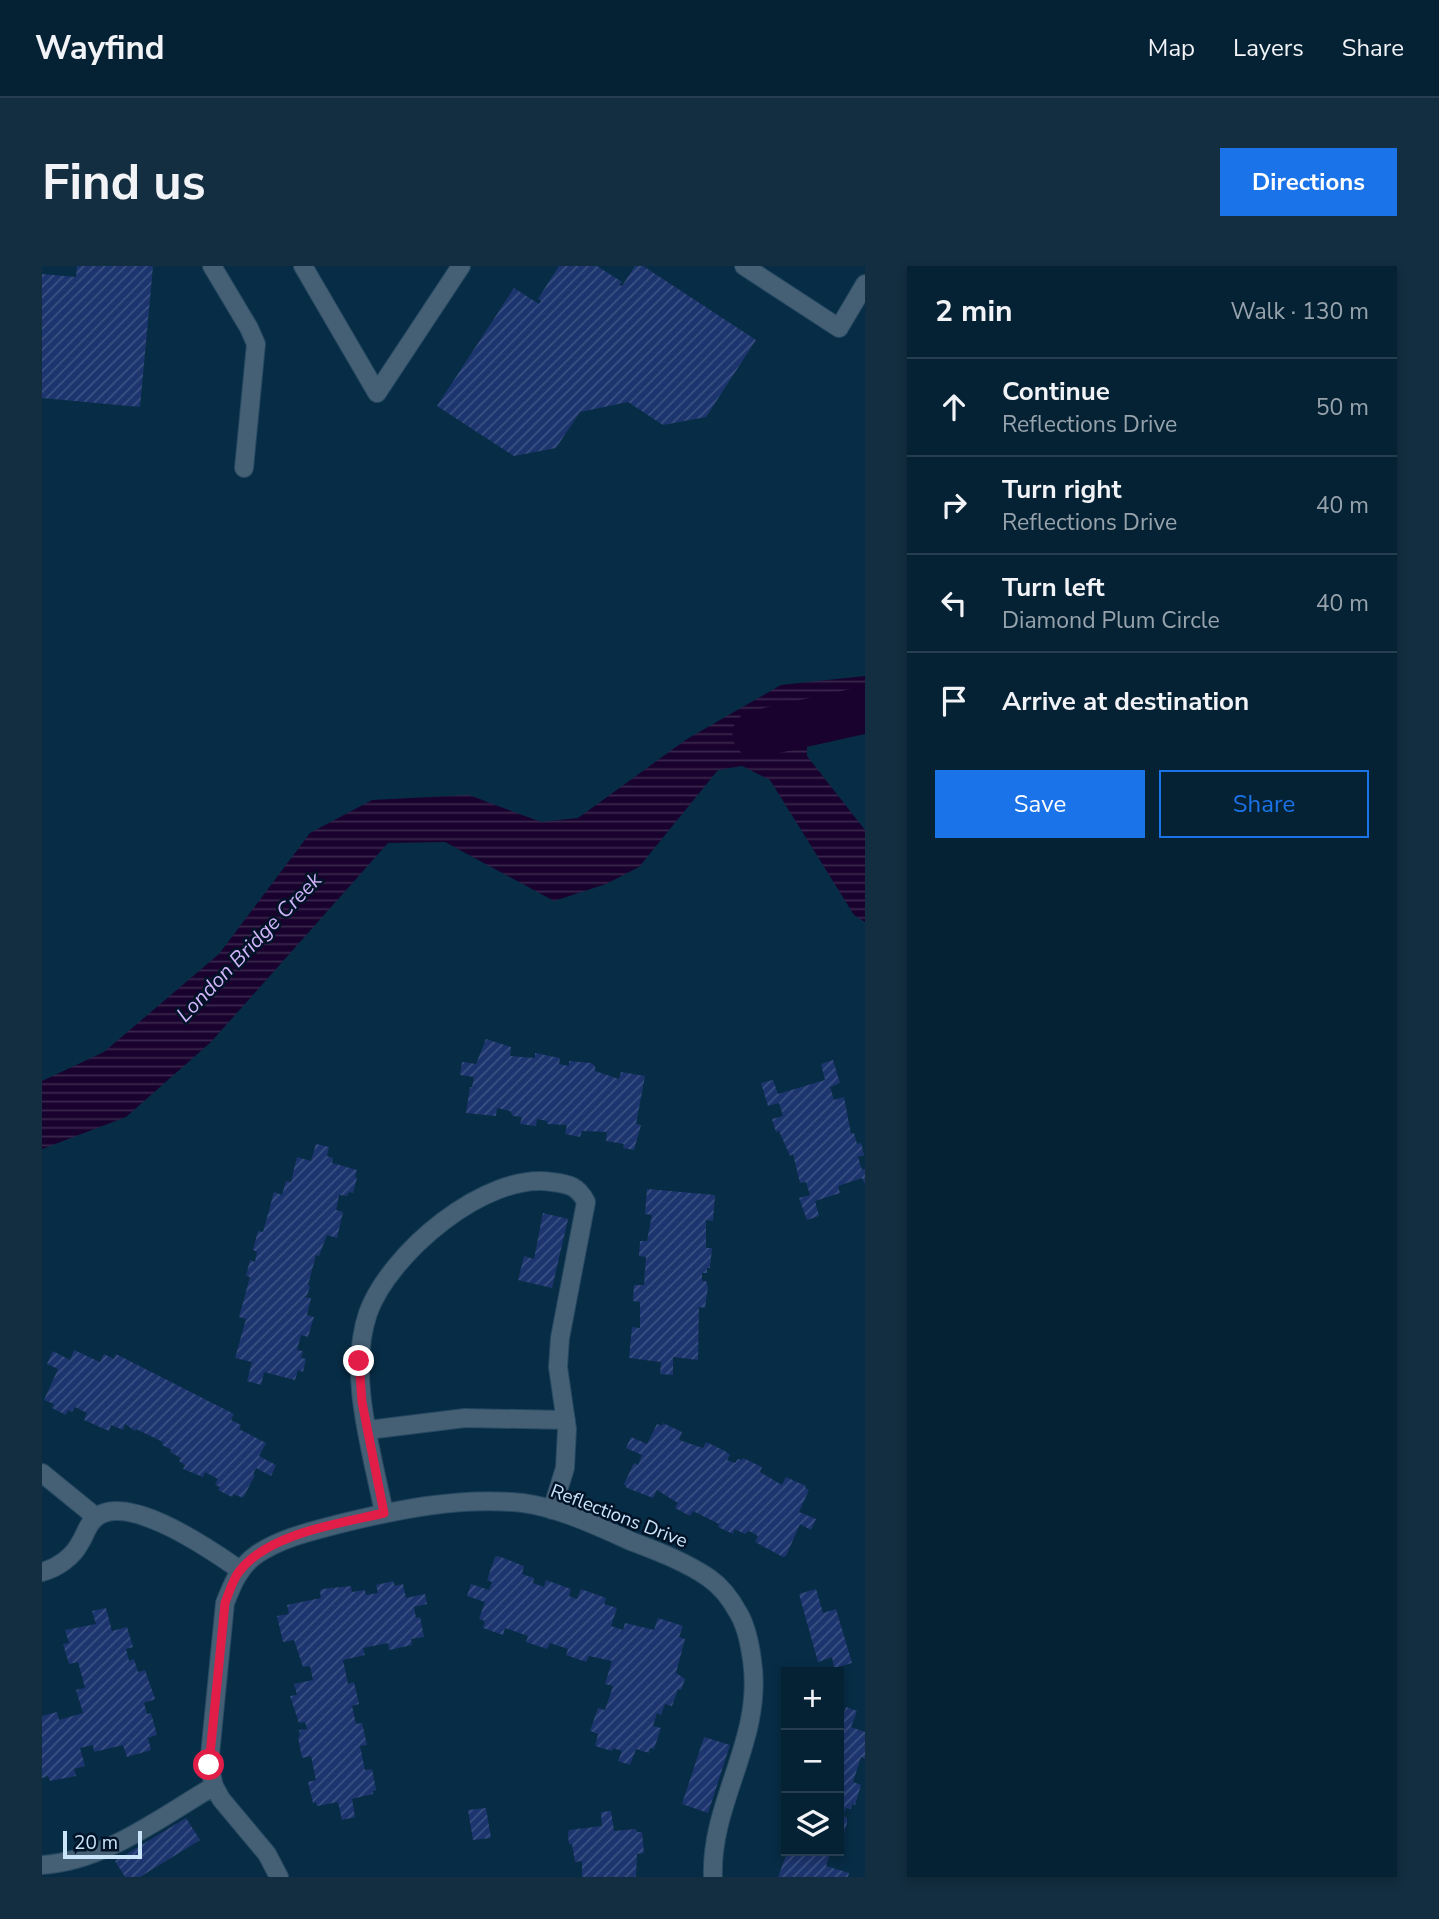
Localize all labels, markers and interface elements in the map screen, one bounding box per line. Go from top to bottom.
text: Wayfind [35,26,165,71]
text: Map [1148,32,1195,64]
text: Layers [1233,32,1304,64]
text: Share [1342,32,1404,64]
button: Directions [1220,148,1397,216]
text: Find us [42,149,206,216]
text: 2 min [935,291,1013,332]
text: Walk · 130 m [1230,296,1369,327]
text: Continue [1002,374,1110,409]
icon: ahead [935,388,973,426]
text: 50 m [1316,392,1369,423]
text: Reflections Drive [1002,409,1177,440]
text: Turn right [1002,472,1121,507]
icon: right [935,486,973,524]
text: 40 m [1316,490,1369,521]
text: Reflections Drive [1002,507,1177,538]
text: Turn left [1002,570,1105,605]
icon: left [935,584,973,622]
text: 40 m [1316,588,1369,619]
text: Diamond Plum Circle [1002,605,1220,636]
icon: arrive [935,682,973,720]
text: Arrive at destination [1002,684,1249,719]
button: Save [935,770,1145,838]
button: Share [1159,770,1369,838]
water label: London Bridge Creek [170,866,328,1028]
route end [343,1345,374,1376]
street label: Reflections Drive [547,1478,691,1554]
map controls [781,1667,844,1856]
button: + [781,1667,844,1730]
button: − [781,1730,844,1793]
route start [193,1749,224,1780]
button: layers [781,1793,844,1856]
scale bar [63,1828,142,1860]
text: 20 m [74,1830,118,1856]

